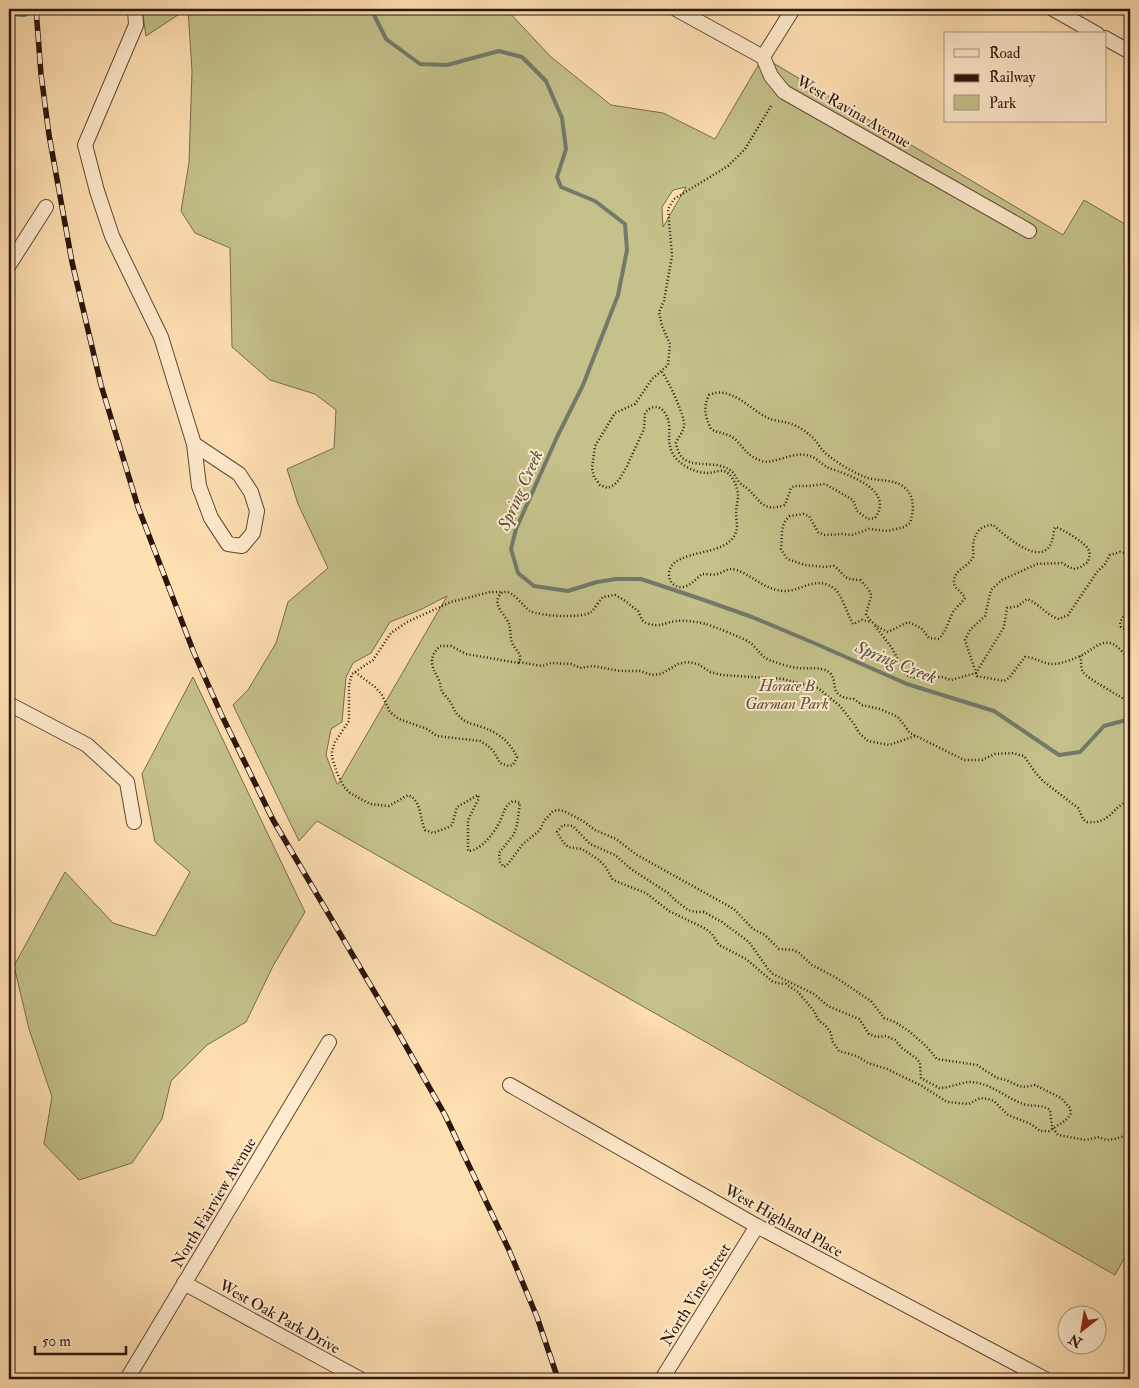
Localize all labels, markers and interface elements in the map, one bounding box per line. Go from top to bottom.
legend [944,32,1106,122]
text: Road [989,44,1021,63]
text: Railway [989,68,1036,87]
street label: West Ravina Avenue [792,70,915,153]
text: Park [989,94,1016,113]
water label: Spring Creek [492,446,548,535]
water label: Spring Creek [851,635,940,689]
park label: Horace B Garman Park [745,676,829,714]
street label: North Fairview Avenue [167,1133,261,1271]
street label: West Highland Place [720,1180,847,1262]
street label: North Vine Street [656,1240,735,1349]
street label: West Oak Park Drive [215,1275,344,1359]
north arrow [1056,1306,1106,1356]
scale bar [35,1323,126,1355]
text: N [1065,1330,1086,1352]
text: 50 m [42,1332,71,1351]

